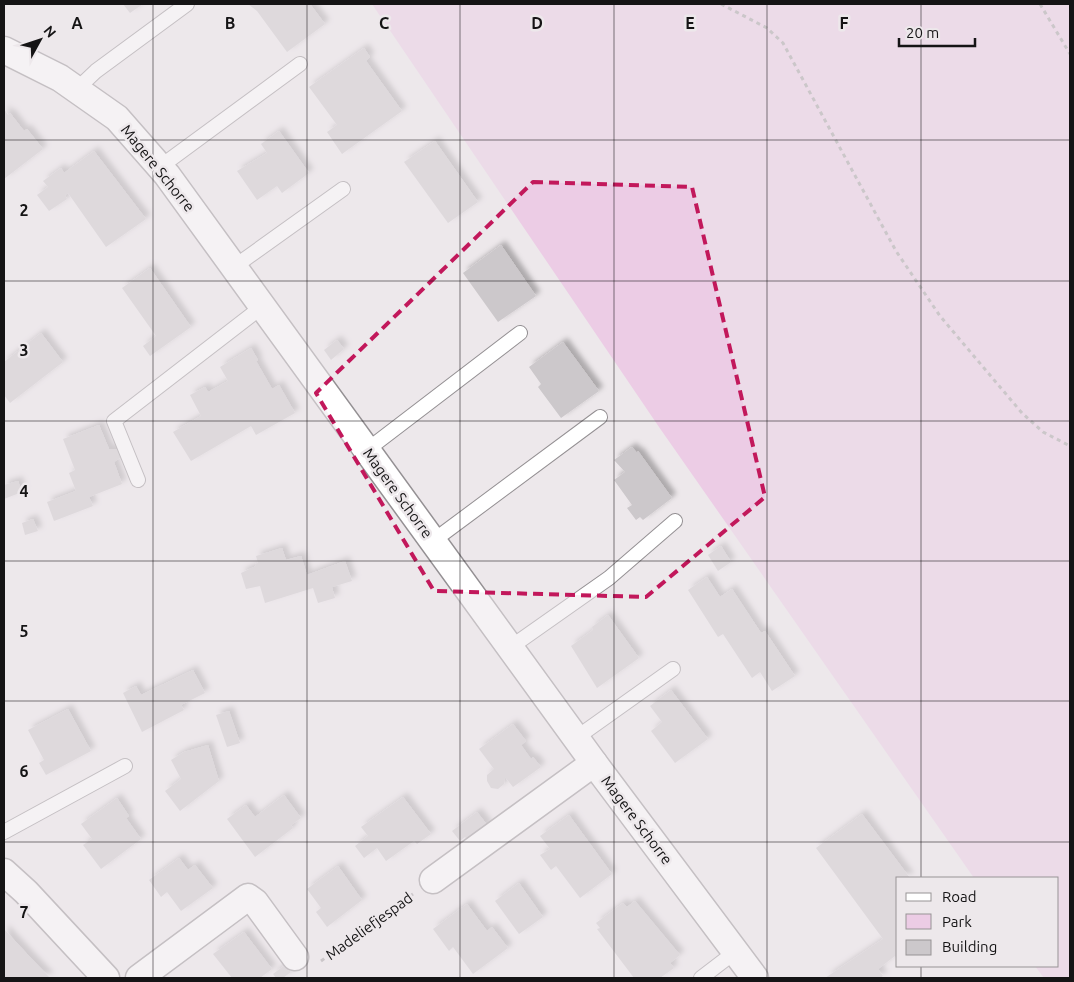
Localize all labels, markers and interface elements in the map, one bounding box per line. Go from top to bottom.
text: A [71,14,83,32]
text: B [225,14,235,32]
text: C [379,14,389,32]
text: D [531,14,543,32]
text: E [685,14,695,32]
text: F [840,14,849,32]
north arrow [15,15,65,65]
scale bar [899,15,975,47]
text: N [40,22,59,41]
text: 20 m [906,24,939,41]
street label: Magere Schorre [118,121,198,215]
text: 2 [19,201,29,219]
text: 3 [19,341,29,359]
street label: Magere Schorre [360,445,436,541]
text: 4 [19,482,29,500]
text: 5 [19,622,29,640]
text: 6 [19,762,29,780]
street label: Magere Schorre [598,772,676,868]
legend [896,877,1059,967]
text: Road [942,888,977,905]
street label: Madeliefjespad [322,889,416,963]
text: 7 [19,903,29,921]
text: Park [942,913,972,930]
text: Building [942,938,997,955]

